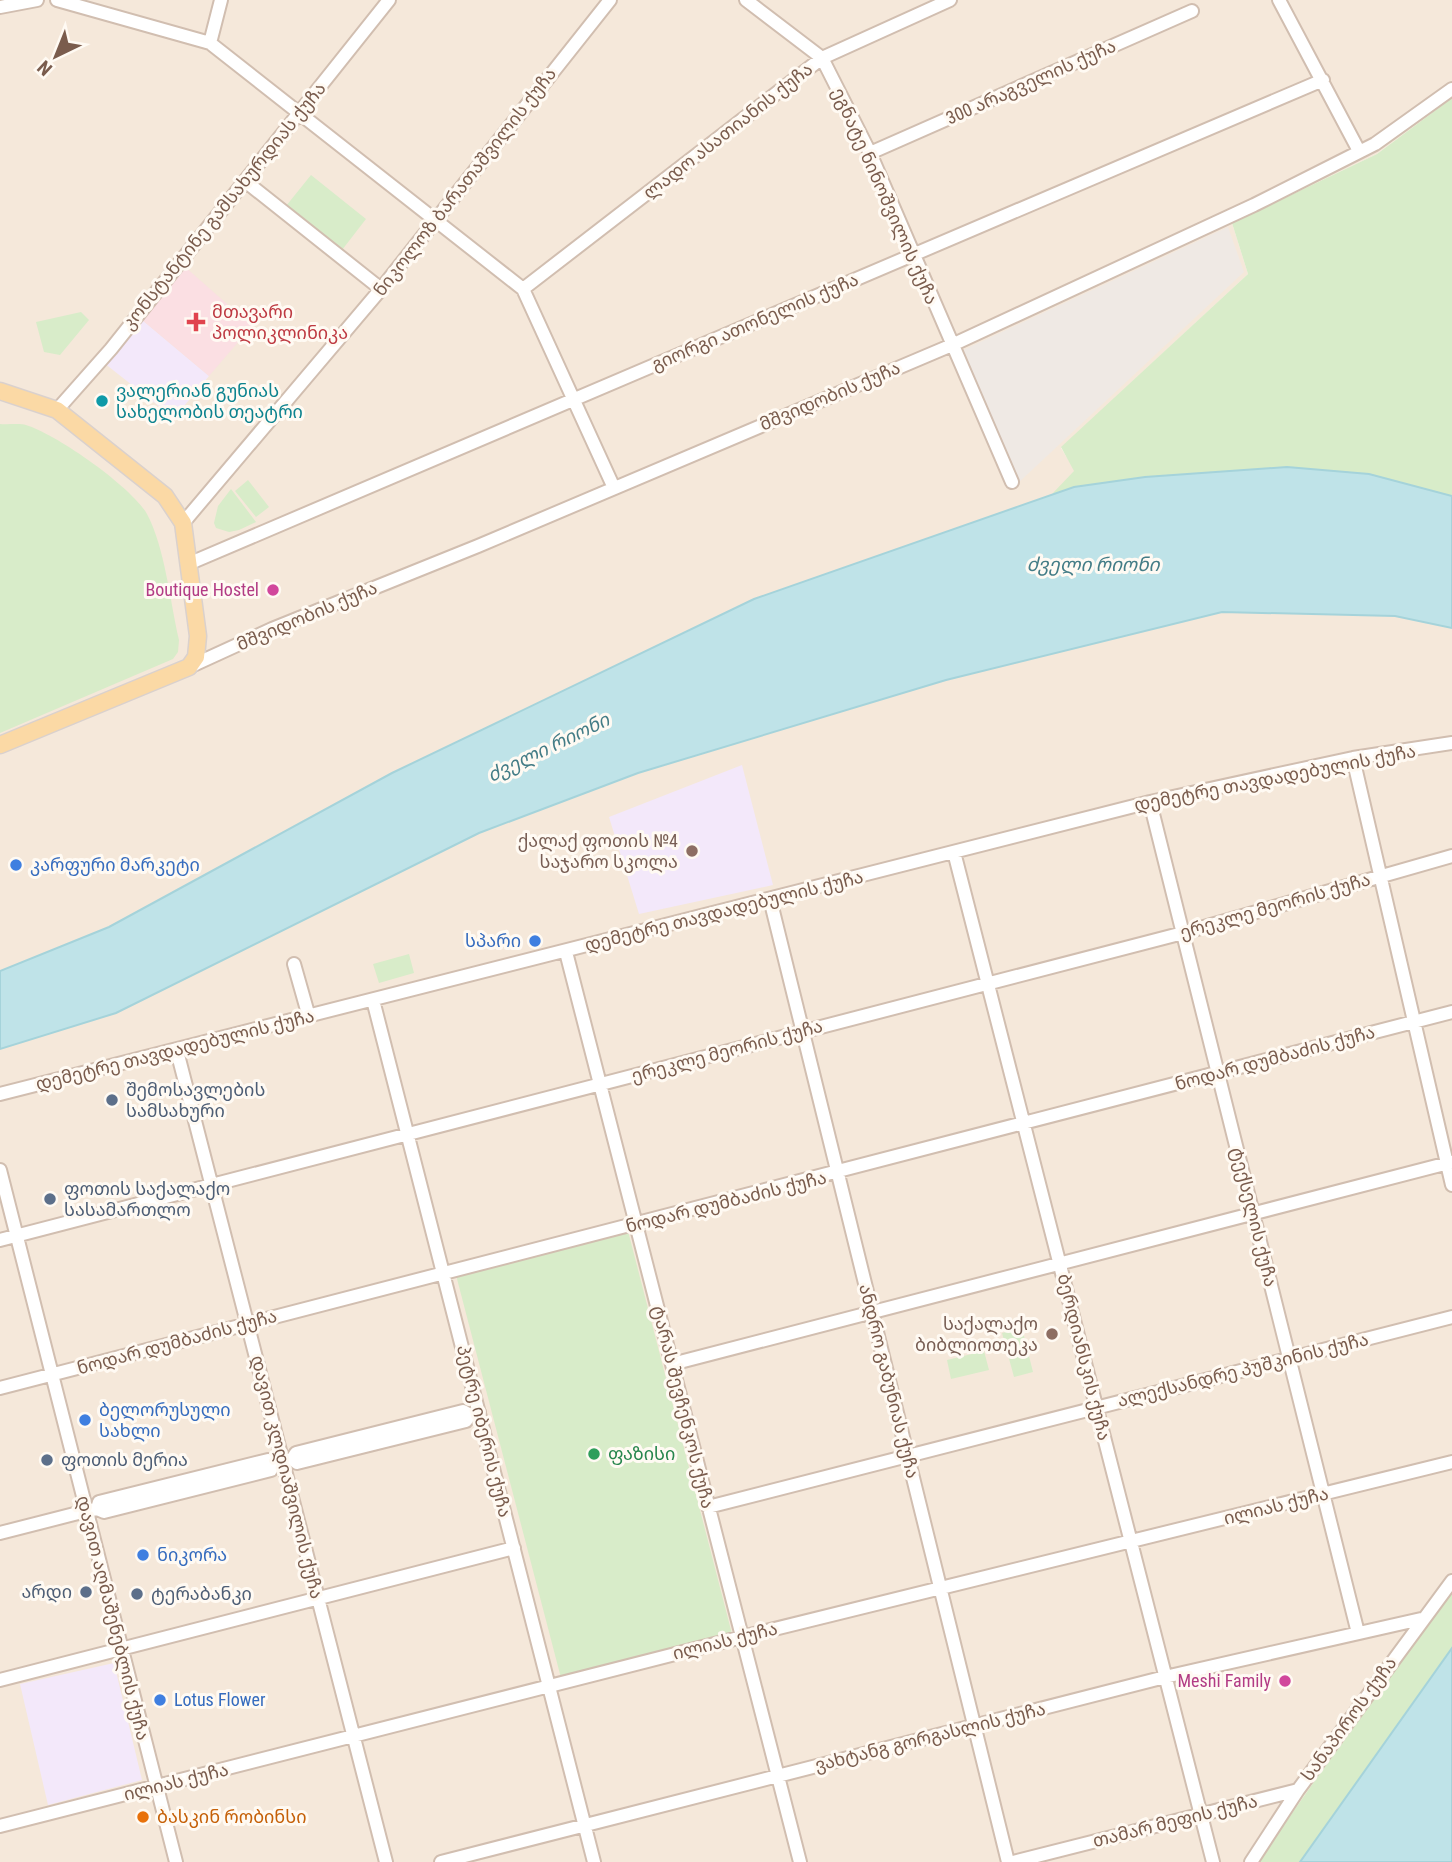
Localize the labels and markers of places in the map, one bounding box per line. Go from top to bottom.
place label: მთავარი პოლიკლინიკა [212,301,348,344]
marker: მთავარი პოლიკლინიკა [186,312,206,332]
place label: ვალერიან გუნიას სახელობის თეატრი [116,380,303,423]
marker: ვალერიან გუნიას სახელობის თეატრი [94,393,110,409]
place label: Boutique Hostel [145,579,259,600]
marker: Boutique Hostel [265,582,281,598]
place label: ქალაქ ფოთის №4 საჯარო სკოლა [518,830,678,873]
marker: ქალაქ ფოთის №4 საჯარო სკოლა [684,843,700,859]
place label: კარფური მარკეტი [30,854,200,876]
marker: კარფური მარკეტი [8,857,24,873]
place label: სპარი [465,930,521,951]
marker: სპარი [527,933,543,949]
place label: შემოსავლების სამსახური [126,1079,265,1122]
marker: შემოსავლების სამსახური [104,1092,120,1108]
place label: ფოთის საქალაქო სასამართლო [64,1178,230,1221]
marker: ფოთის საქალაქო სასამართლო [42,1191,58,1207]
place label: საქალაქო ბიბლიოთეკა [915,1313,1038,1356]
marker: საქალაქო ბიბლიოთეკა [1044,1326,1060,1342]
place label: ბელორუსული სახლი [99,1399,231,1442]
marker: ბელორუსული სახლი [77,1412,93,1428]
place label: ფაზისი [608,1443,675,1465]
marker: ფაზისი [586,1446,602,1462]
place label: ფოთის მერია [61,1449,188,1471]
marker: ფოთის მერია [39,1452,55,1468]
place label: ნიკორა [157,1544,227,1566]
marker: ნიკორა [135,1547,151,1563]
place label: არდი [21,1581,72,1603]
place label: ტერაბანკი [151,1583,252,1605]
marker: არდი [78,1584,94,1600]
marker: ტერაბანკი [129,1586,145,1602]
place label: Meshi Family [1178,1670,1271,1691]
marker: Meshi Family [1277,1673,1293,1689]
place label: Lotus Flower [174,1689,266,1710]
marker: Lotus Flower [152,1692,168,1708]
place label: ბასკინ რობინსი [157,1806,306,1828]
marker: ბასკინ რობინსი [135,1809,151,1825]

